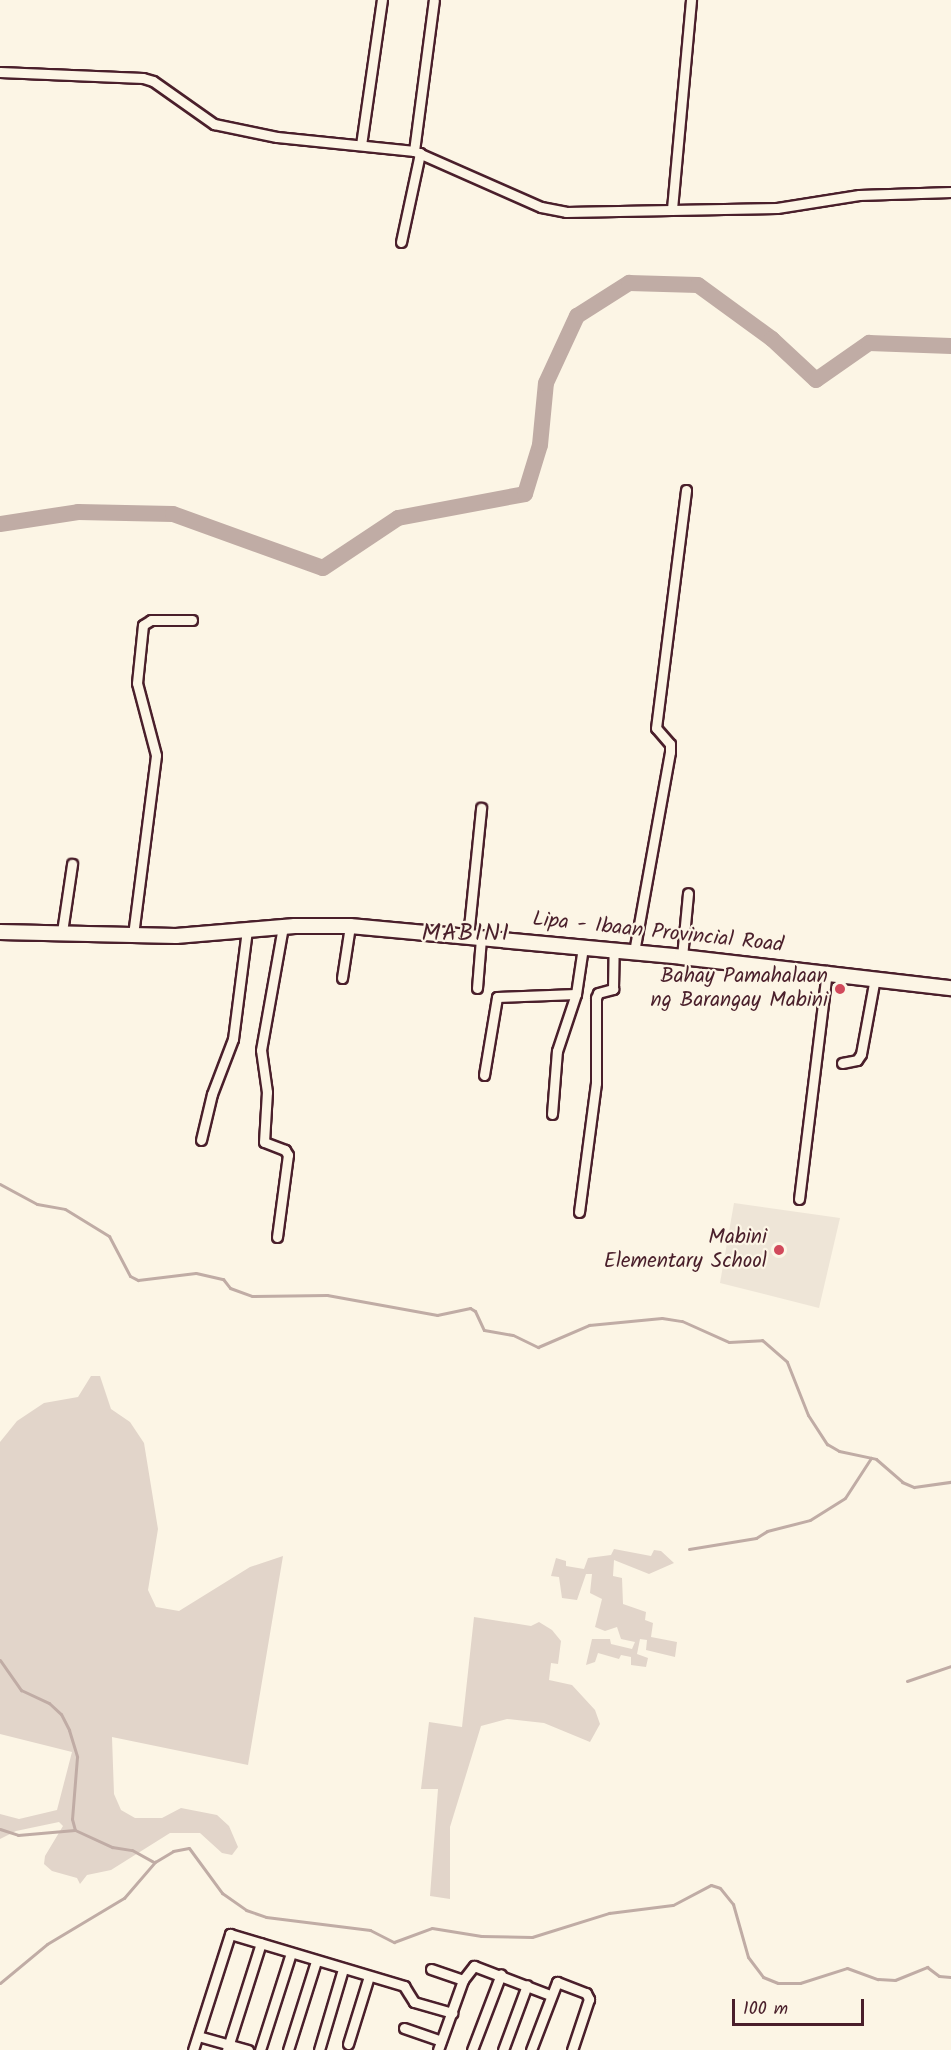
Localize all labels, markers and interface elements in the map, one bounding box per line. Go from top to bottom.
street label: Lipa - Ibaan Provincial Road [531,907,785,959]
district label: MABINI [422,920,510,948]
place label: Bahay Pamahalaan ng Barangay Mabini [650,964,828,1014]
marker: Bahay Pamahalaan ng Barangay Mabini [833,982,847,996]
place label: Mabini Elementary School [604,1225,767,1275]
marker: Mabini Elementary School [772,1243,786,1257]
scale bar [735,1987,867,2025]
text: 100 m [743,1995,788,2024]

